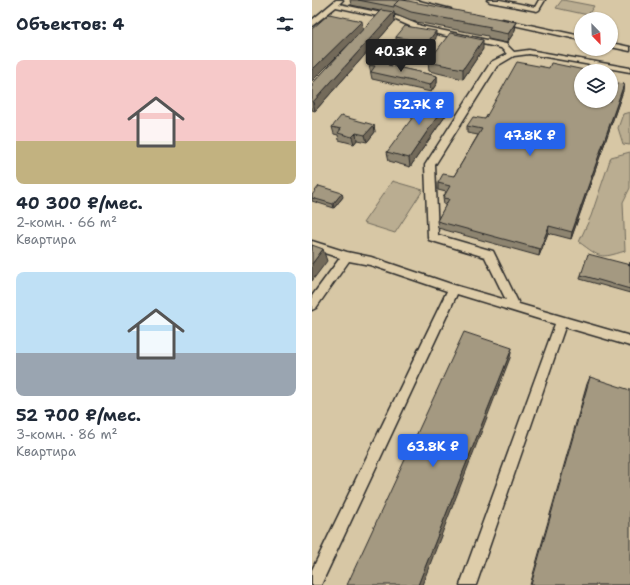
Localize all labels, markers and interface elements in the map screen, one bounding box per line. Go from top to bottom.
north arrow [574,12,618,56]
map controls [574,12,618,108]
text: Объектов: 4 [16,13,125,35]
icon: filters [274,13,296,35]
pin: 40.3K ₽ [364,39,438,73]
text: 40.3K ₽ [375,43,427,60]
button: layers [574,64,618,108]
icon: home [120,86,192,158]
pin: 52.7K ₽ [382,92,456,126]
text: 52.7K ₽ [394,96,444,113]
pin: 47.8K ₽ [493,123,567,157]
text: 47.8K ₽ [504,127,556,144]
text: 40 300 ₽/мес. [16,192,143,214]
text: 2-комн. · 66 m² [16,214,117,231]
text: Квартира [16,231,76,248]
icon: home [120,298,192,370]
text: 52 700 ₽/мес. [16,404,141,426]
text: 3-комн. · 86 m² [16,426,118,443]
pin: 63.8K ₽ [396,434,470,468]
text: 63.8K ₽ [407,438,459,455]
text: Квартира [16,443,76,460]

